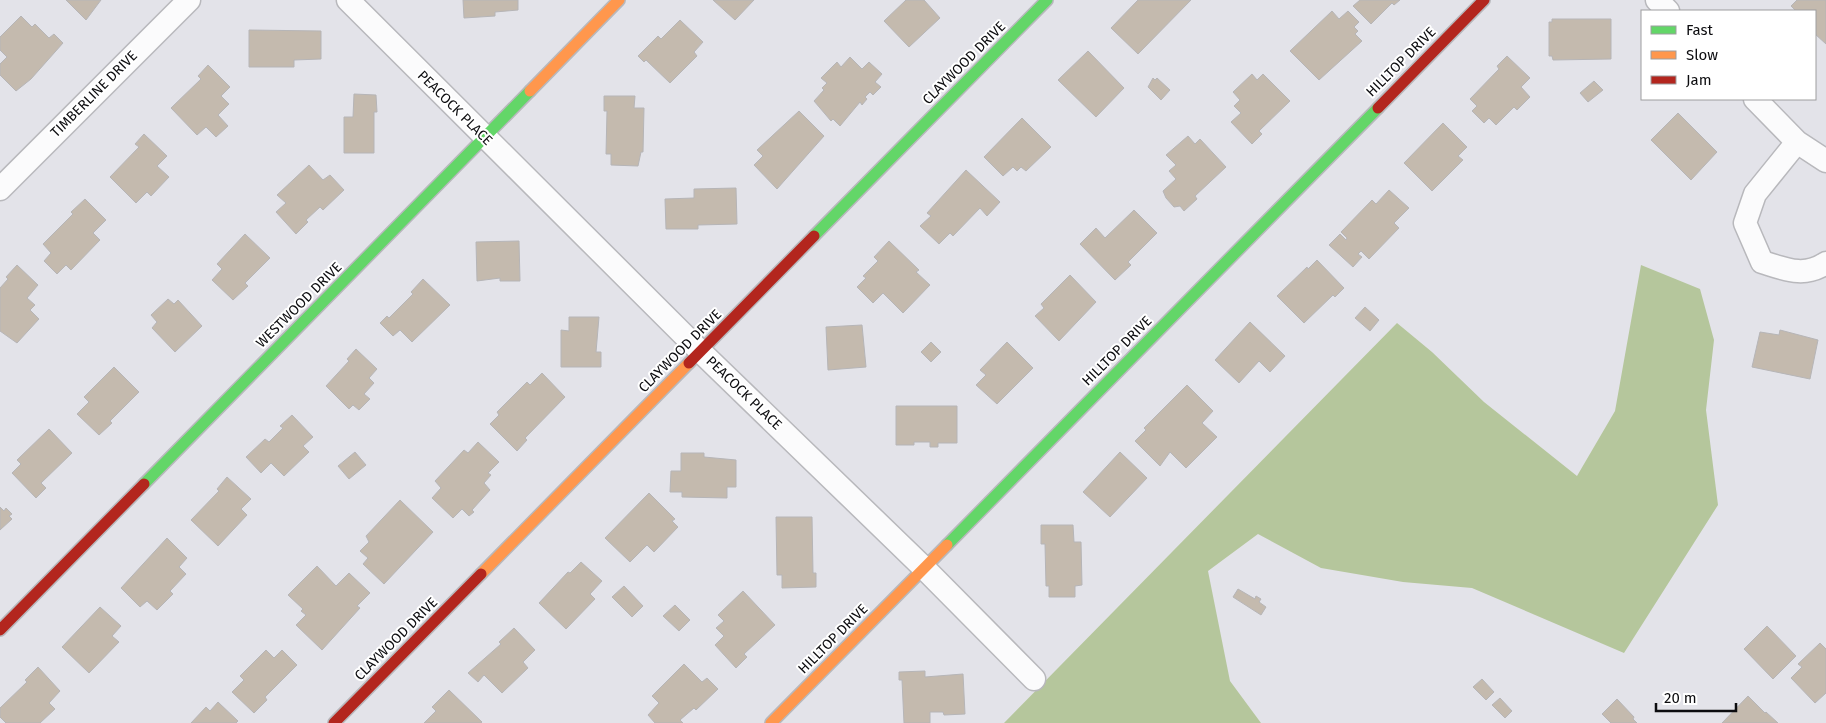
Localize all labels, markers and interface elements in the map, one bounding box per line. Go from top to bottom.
legend [1641,10,1816,100]
street label: CLAYWOOD DRIVE [919,18,1009,108]
text: Fast [1686,21,1713,39]
street label: HILLTOP DRIVE [1363,24,1439,100]
text: Slow [1686,46,1718,64]
street label: TIMBERLINE DRIVE [47,47,141,141]
street label: PEACOCK PLACE [414,67,496,149]
text: Jam [1686,71,1712,89]
street label: WESTWOOD DRIVE [253,259,345,351]
street label: CLAYWOOD DRIVE [635,306,725,396]
street label: HILLTOP DRIVE [1079,313,1155,389]
street label: PEACOCK PLACE [703,353,785,433]
street label: CLAYWOOD DRIVE [351,594,441,684]
street label: HILLTOP DRIVE [795,601,871,677]
scale bar [1656,680,1736,712]
text: 20 m [1664,689,1697,707]

